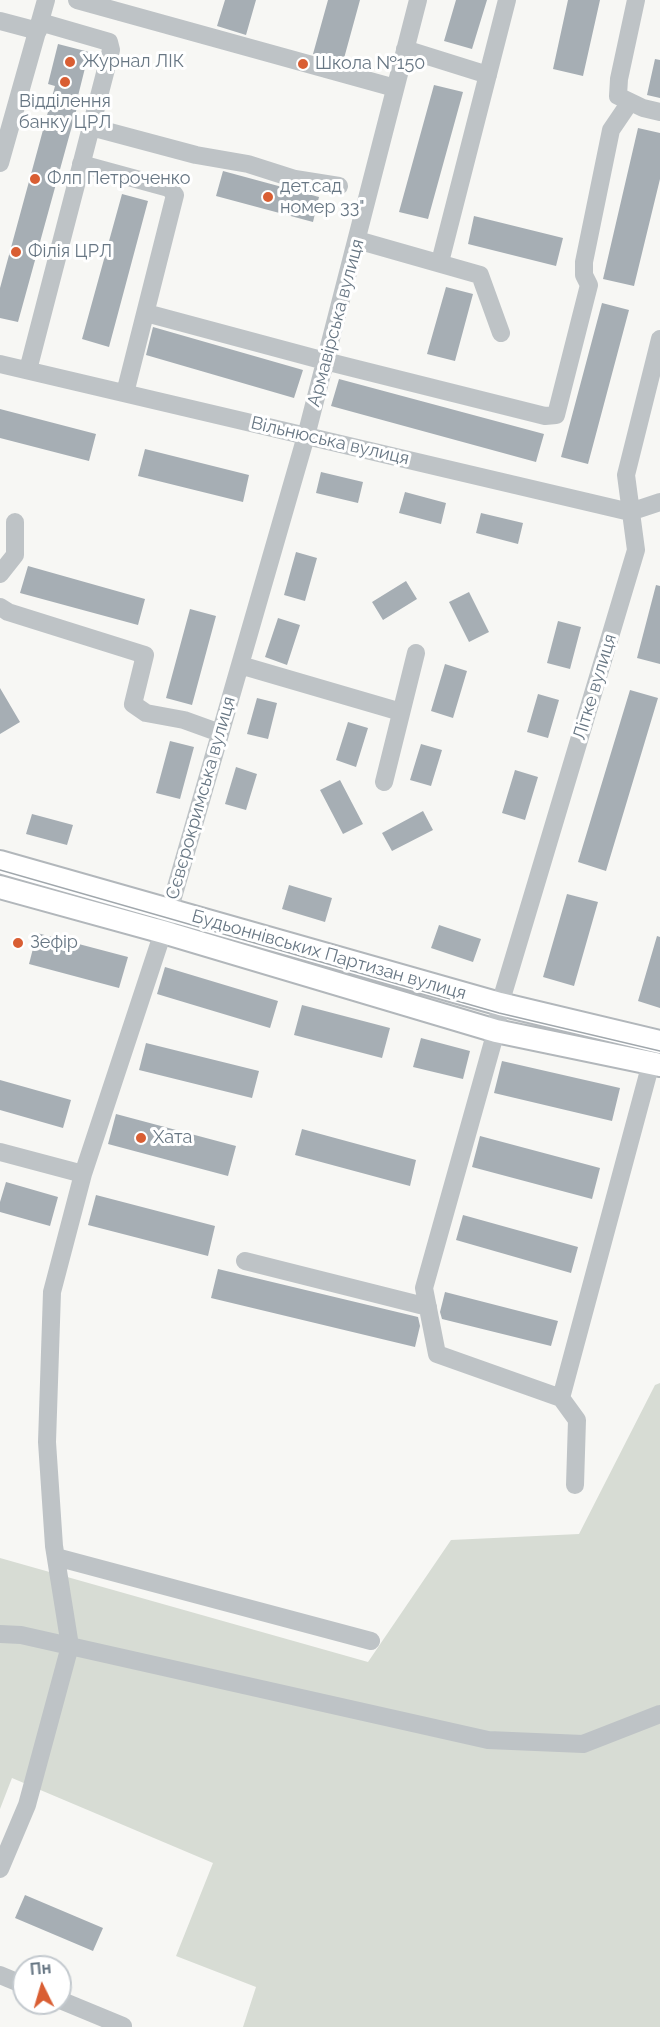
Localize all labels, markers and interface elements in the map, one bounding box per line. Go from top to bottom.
place label: Журнал ЛІК [82,51,184,73]
place label: Школа №150 [315,53,425,75]
marker: Журнал ЛІК [63,55,77,69]
marker: Школа №150 [296,57,310,71]
marker: Відділення банку ЦРЛ [58,75,72,89]
place label: Відділення банку ЦРЛ [19,91,111,134]
place label: Флп Петроченко [47,168,190,190]
marker: Флп Петроченко [28,172,42,186]
place label: дет.сад номер 33" [280,176,364,219]
marker: дет.сад номер 33" [261,190,275,204]
street label: Армавірська вулиця [303,237,369,409]
place label: Філія ЦРЛ [28,241,112,263]
marker: Філія ЦРЛ [9,245,23,259]
street label: Вільнюська вулиця [249,412,411,470]
street label: Літке вулиця [569,631,621,743]
street label: Сєвєрокримська вулиця [162,694,240,902]
street label: Будьоннівських Партизан вулиця [189,905,469,1005]
place label: Зефір [30,932,78,954]
marker: Зефір [11,936,25,950]
place label: Хата [153,1127,192,1149]
marker: Хата [134,1131,148,1145]
north arrow [12,1955,72,2015]
text: Пн [29,1958,52,1979]

